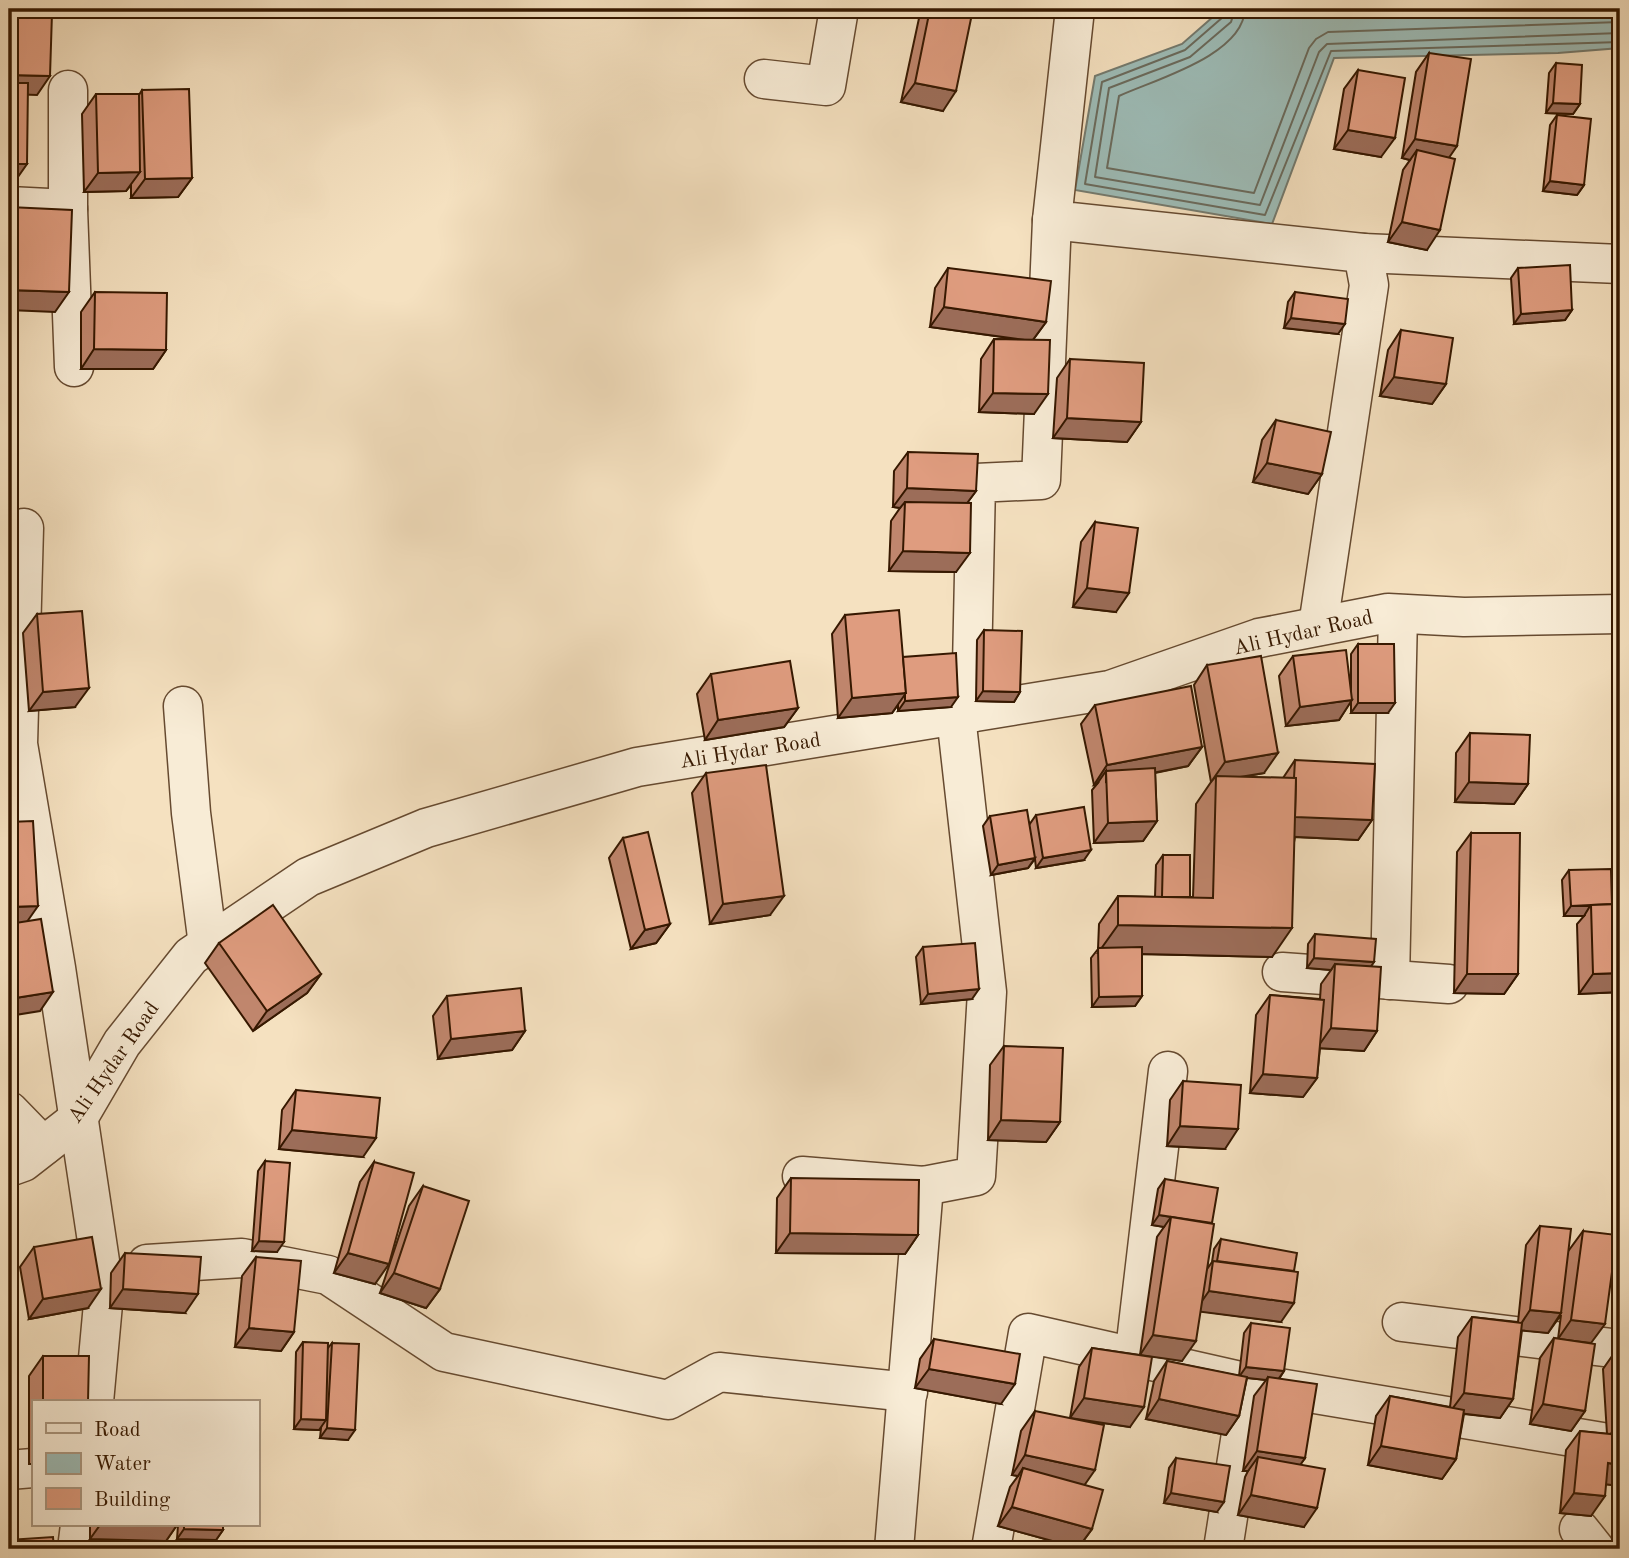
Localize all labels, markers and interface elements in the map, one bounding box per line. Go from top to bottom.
street label: Ali Hydar Road [1232,607,1375,660]
street label: Ali Hydar Road [678,730,822,773]
street label: Ali Hydar Road [65,998,164,1127]
legend [32,1400,259,1526]
text: Road [94,1420,141,1441]
text: Water [94,1454,151,1475]
text: Building [94,1490,171,1511]

